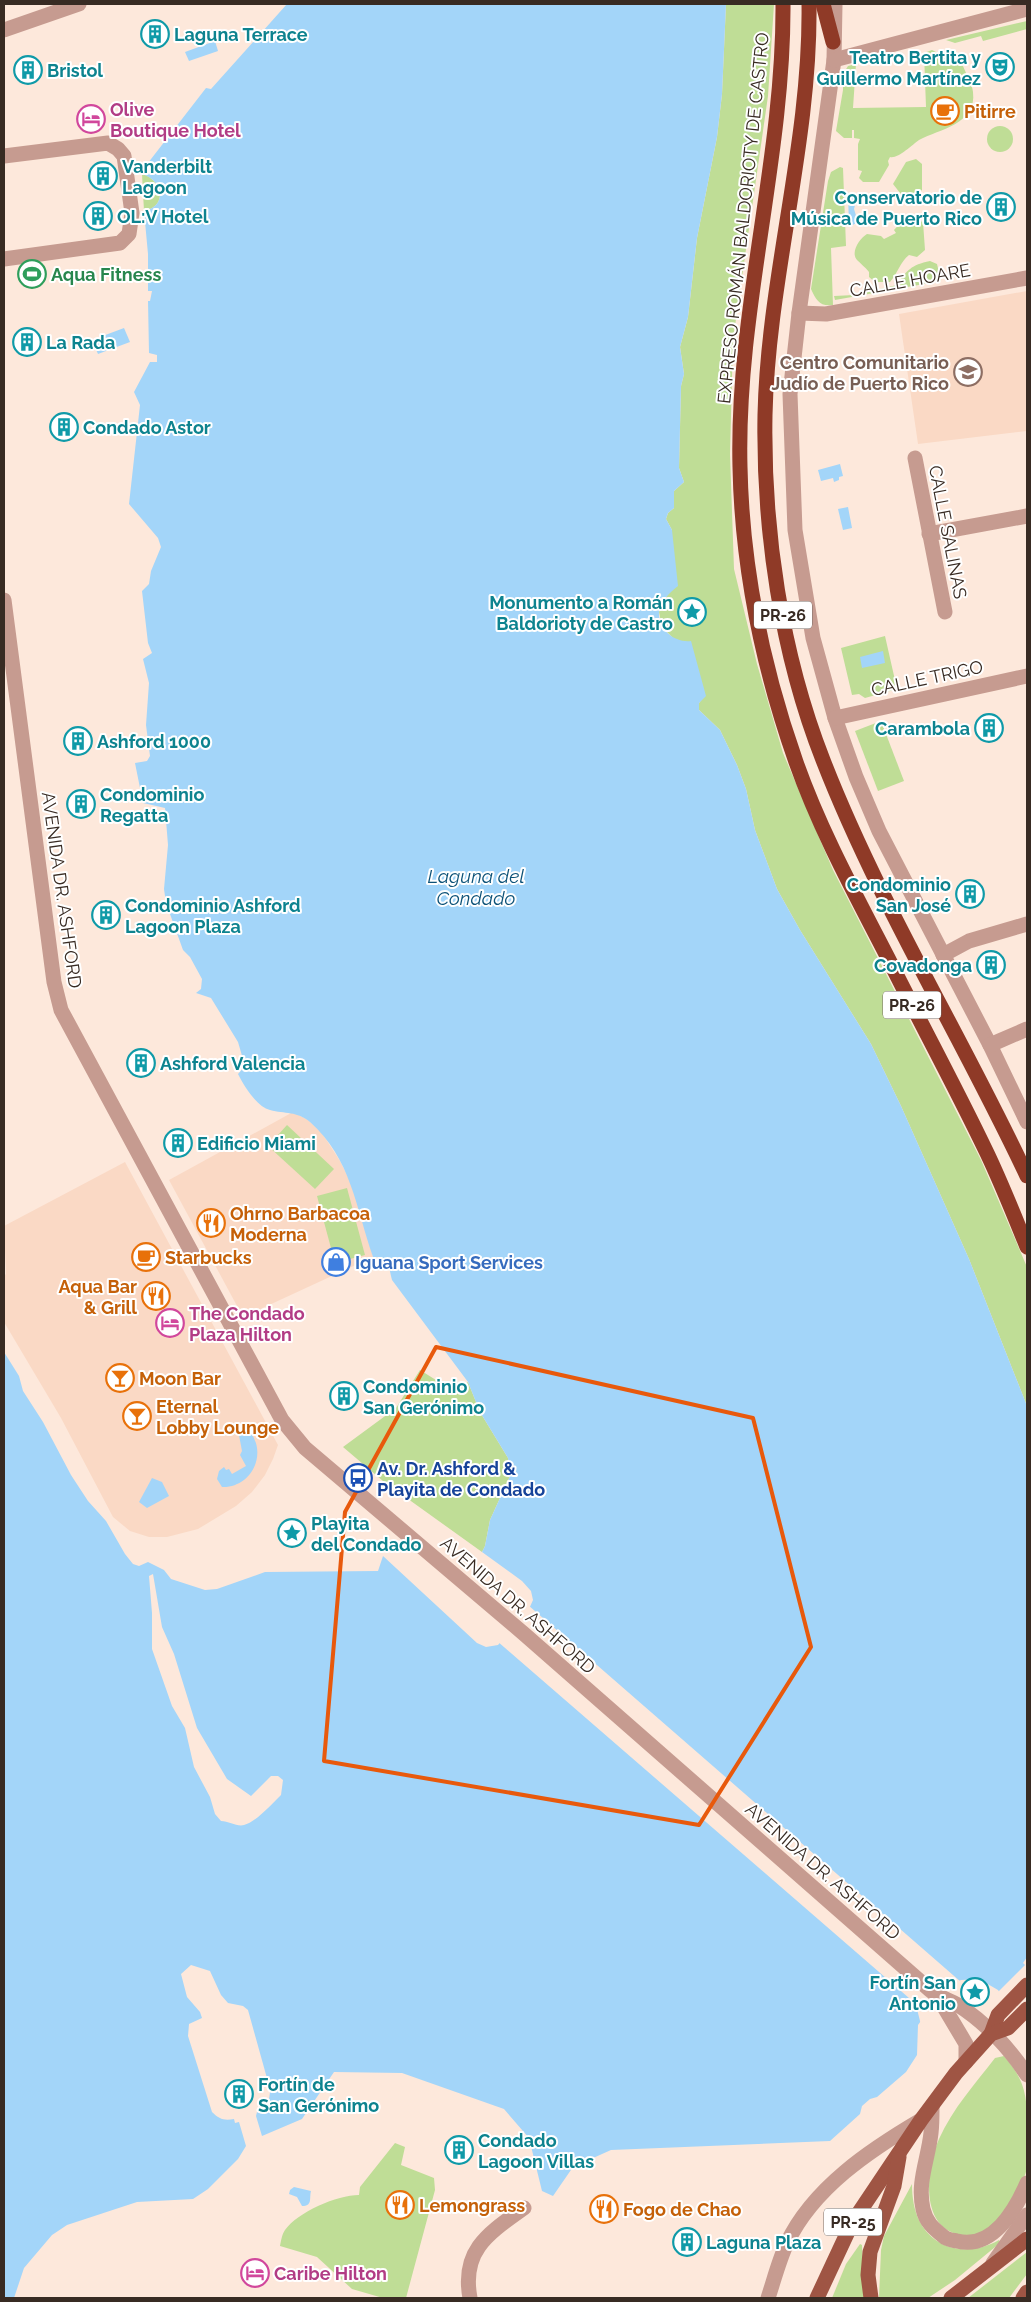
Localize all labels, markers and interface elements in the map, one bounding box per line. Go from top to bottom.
building icon: Laguna Terrace [140,19,170,49]
place label: Laguna Terrace [174,24,308,45]
street label: EXPRESO ROMÁN BALDORIOTY DE CASTRO [712,31,773,405]
place label: Teatro Bertita y Guillermo Martínez [816,47,981,89]
theatre icon: Teatro Bertita y Guillermo Martínez [985,52,1015,82]
building icon: Bristol [13,55,43,85]
place label: Bristol [47,60,103,81]
cafe icon: Pitirre [930,96,960,126]
place label: Olive Boutique Hotel [110,99,241,141]
place label: Pitirre [964,101,1016,122]
hotel icon: Olive Boutique Hotel [76,104,106,134]
place label: Vanderbilt Lagoon [122,156,212,198]
building icon: Vanderbilt Lagoon [88,161,118,191]
place label: Conservatorio de Música de Puerto Rico [791,187,982,229]
building icon: Conservatorio de Música de Puerto Rico [986,192,1016,222]
building icon: OL:V Hotel [83,201,113,231]
place label: OL:V Hotel [117,206,209,227]
sports icon: Aqua Fitness [17,259,47,289]
street label: CALLE HOARE [848,259,972,301]
place label: Aqua Fitness [51,264,161,285]
building icon: La Rada [12,327,42,357]
place label: La Rada [46,332,115,353]
place label: Centro Comunitario Judío de Puerto Rico [771,352,949,394]
school or university icon: Centro Comunitario Judío de Puerto Rico [953,357,983,387]
building icon: Condado Astor [49,412,79,442]
place label: Condado Astor [83,417,211,438]
street label: CALLE SALINAS [925,463,971,601]
place label: Monumento a Román Baldorioty de Castro [489,592,673,634]
place icon: Monumento a Román Baldorioty de Castro [677,597,707,627]
road number: PR-26 [754,602,812,628]
street label: CALLE TRIGO [869,656,985,700]
building icon: Carambola [974,713,1004,743]
place label: Carambola [875,718,970,739]
building icon: Ashford 1000 [63,726,93,756]
place label: Ashford 1000 [97,731,211,752]
place label: Condominio Regatta [100,784,204,826]
building icon: Condominio Regatta [66,789,96,819]
street label: AVENIDA DR. ASHFORD [38,790,86,990]
water label: Laguna del Condado [428,865,524,909]
place label: Condominio San José [847,874,951,916]
building icon: Condominio San José [955,879,985,909]
place label: Condominio Ashford Lagoon Plaza [125,895,301,937]
building icon: Condominio Ashford Lagoon Plaza [91,900,121,930]
building icon: Covadonga [976,950,1006,980]
place label: Covadonga [874,955,972,976]
road number: PR-26 [883,992,941,1018]
building icon: Ashford Valencia [126,1048,156,1078]
place label: Ashford Valencia [160,1053,305,1074]
building icon: Edificio Miami [163,1128,193,1158]
place label: Edificio Miami [197,1133,316,1154]
place label: Ohrno Barbacoa Moderna [230,1203,370,1245]
restaurant icon: Ohrno Barbacoa Moderna [196,1208,226,1238]
cafe icon: Starbucks [131,1242,161,1272]
place label: Starbucks [165,1247,252,1268]
shop icon: Iguana Sport Services [321,1247,351,1277]
place label: Iguana Sport Services [355,1252,543,1273]
place label: Aqua Bar & Grill [58,1276,137,1318]
restaurant icon: Aqua Bar & Grill [141,1281,171,1311]
place label: The Condado Plaza Hilton [189,1303,305,1345]
hotel icon: The Condado Plaza Hilton [155,1308,185,1338]
bar icon: Moon Bar [105,1363,135,1393]
place label: Moon Bar [139,1368,221,1389]
place label: Condominio San Gerónimo [363,1376,484,1418]
building icon: Condominio San Gerónimo [329,1381,359,1411]
place label: Eternal Lobby Lounge [156,1396,279,1438]
bar icon: Eternal Lobby Lounge [122,1401,152,1431]
place label: Av. Dr. Ashford & Playita de Condado [377,1458,545,1500]
bus stop icon: Av. Dr. Ashford & Playita de Condado [343,1463,373,1493]
place label: Playita del Condado [311,1513,422,1555]
place icon: Playita del Condado [277,1518,307,1548]
street label: AVENIDA DR. ASHFORD [436,1532,600,1678]
street label: AVENIDA DR. ASHFORD [741,1798,905,1944]
place label: Fortín San Antonio [869,1972,956,2014]
place icon: Fortín San Antonio [960,1977,990,2007]
place label: Fortín de San Gerónimo [258,2074,379,2116]
building icon: Fortín de San Gerónimo [224,2079,254,2109]
place label: Condado Lagoon Villas [478,2130,594,2172]
building icon: Condado Lagoon Villas [444,2135,474,2165]
restaurant icon: Lemongrass [385,2190,415,2220]
restaurant icon: Fogo de Chao [589,2194,619,2224]
place label: Lemongrass [419,2195,525,2216]
place label: Fogo de Chao [623,2199,742,2220]
road number: PR-25 [824,2208,882,2236]
building icon: Laguna Plaza [672,2227,702,2257]
place label: Laguna Plaza [706,2232,821,2253]
hotel icon: Caribe Hilton [240,2258,270,2288]
place label: Caribe Hilton [274,2263,387,2284]

